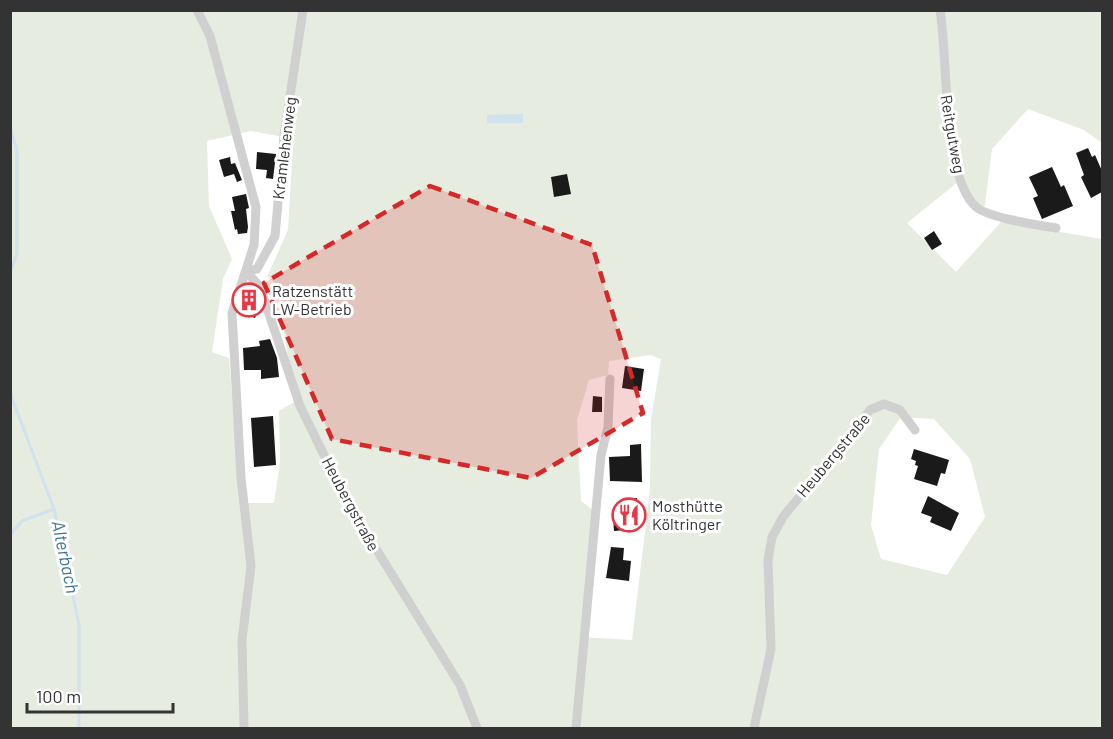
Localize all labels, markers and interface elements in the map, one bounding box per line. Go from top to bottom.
street label: Reitgutweg [937,93,970,175]
street label: Kramlehenweg [268,96,299,200]
place label: Ratzenstätt LW-Betrieb [272,281,353,318]
building icon: Ratzenstätt LW-Betrieb [231,282,267,318]
street label: Heubergstraße [792,409,873,501]
street label: Heubergstraße [319,454,384,554]
place label: Mosthütte Költringer [652,496,723,533]
restaurant icon: Mosthütte Költringer [611,497,647,533]
water label: Alterbach [48,518,84,595]
scale bar [27,676,172,714]
text: 100 m [36,685,81,707]

